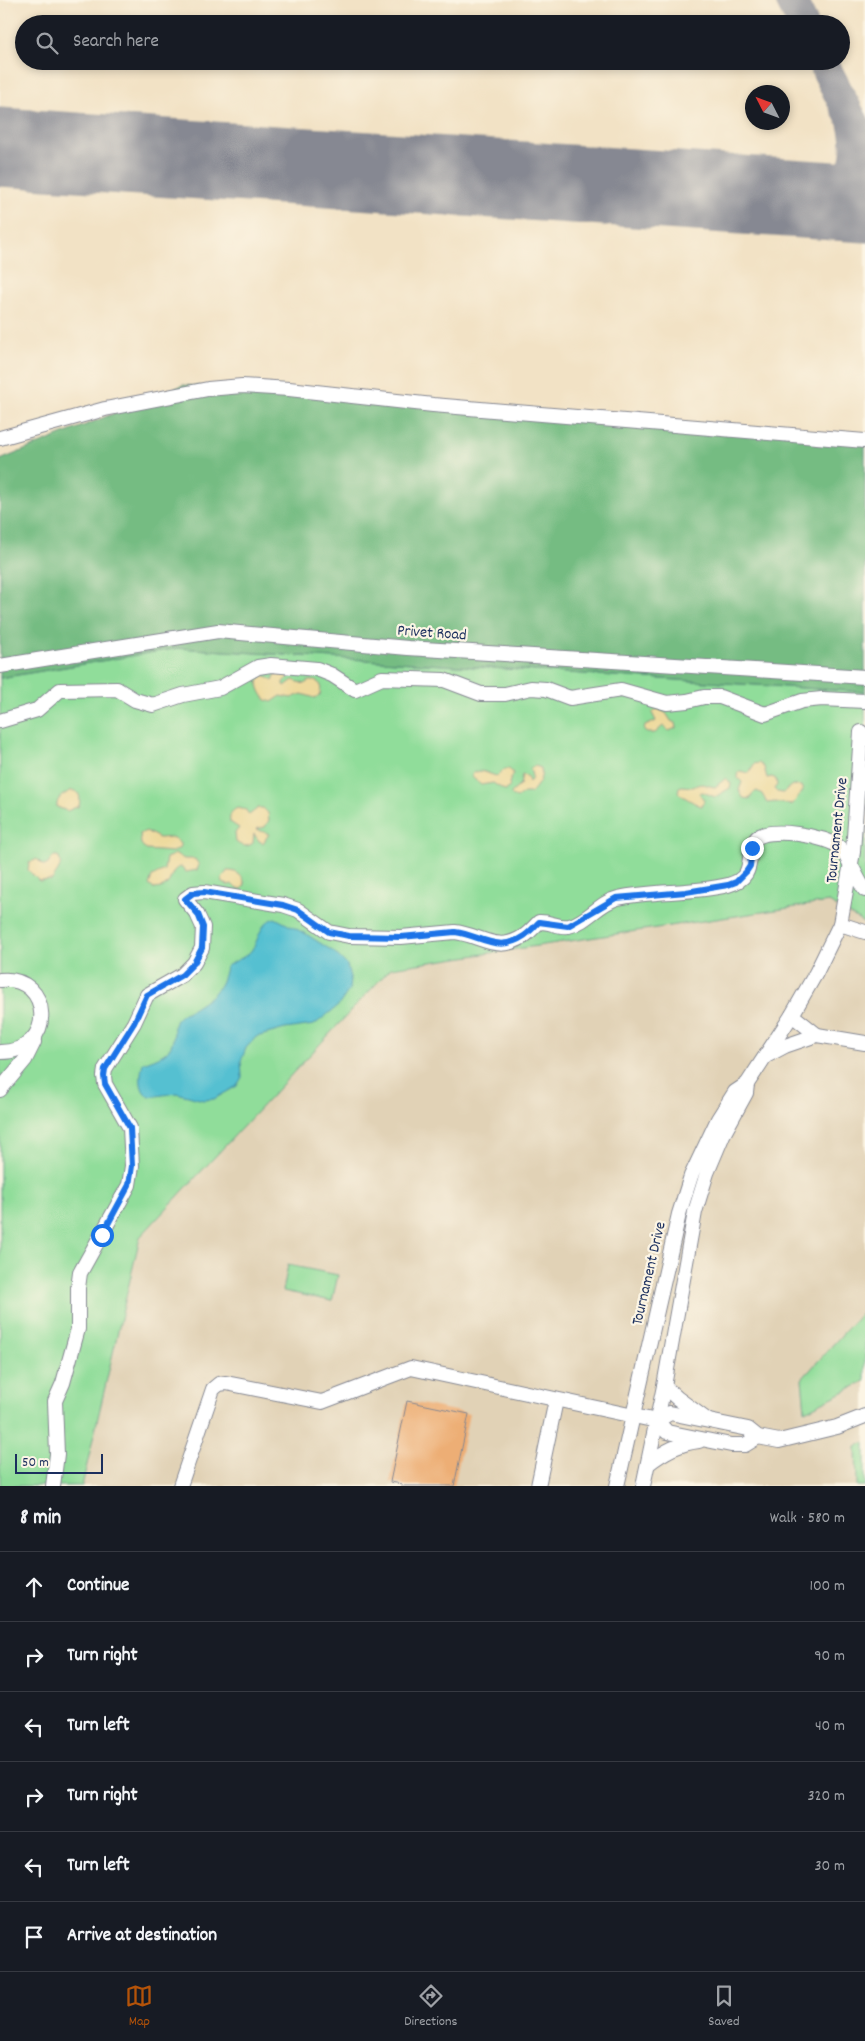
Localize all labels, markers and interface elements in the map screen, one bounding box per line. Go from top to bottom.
search box [15,15,850,70]
icon: search [33,29,61,57]
text: Search here [73,29,159,56]
north arrow [745,85,790,130]
street label: Privet Road [396,620,467,647]
street label: Tournament Drive [821,777,854,884]
route end [741,837,764,860]
street label: Tournament Drive [626,1220,673,1328]
route start [91,1224,114,1247]
scale bar [15,1451,102,1474]
text: 50 m [22,1453,49,1473]
text: 8 min [20,1504,61,1534]
text: Walk · 580 m [770,1507,845,1530]
icon: ahead [20,1573,48,1601]
text: Continue [67,1573,129,1600]
text: 100 m [809,1575,845,1598]
icon: right [20,1643,48,1671]
text: Turn right [67,1643,138,1670]
text: 90 m [814,1645,845,1668]
icon: left [20,1713,48,1741]
text: Turn left [67,1713,130,1740]
text: 40 m [815,1715,845,1738]
icon: right [20,1783,48,1811]
text: Turn right [67,1783,138,1810]
text: 320 m [808,1785,845,1808]
icon: left [20,1853,48,1881]
text: Turn left [67,1853,130,1880]
text: 30 m [815,1855,845,1878]
icon: arrive [20,1923,48,1951]
text: Arrive at destination [67,1923,217,1950]
tab: Map [125,1982,153,2032]
tab: Directions [404,1982,457,2032]
tab: Saved [708,1982,740,2032]

